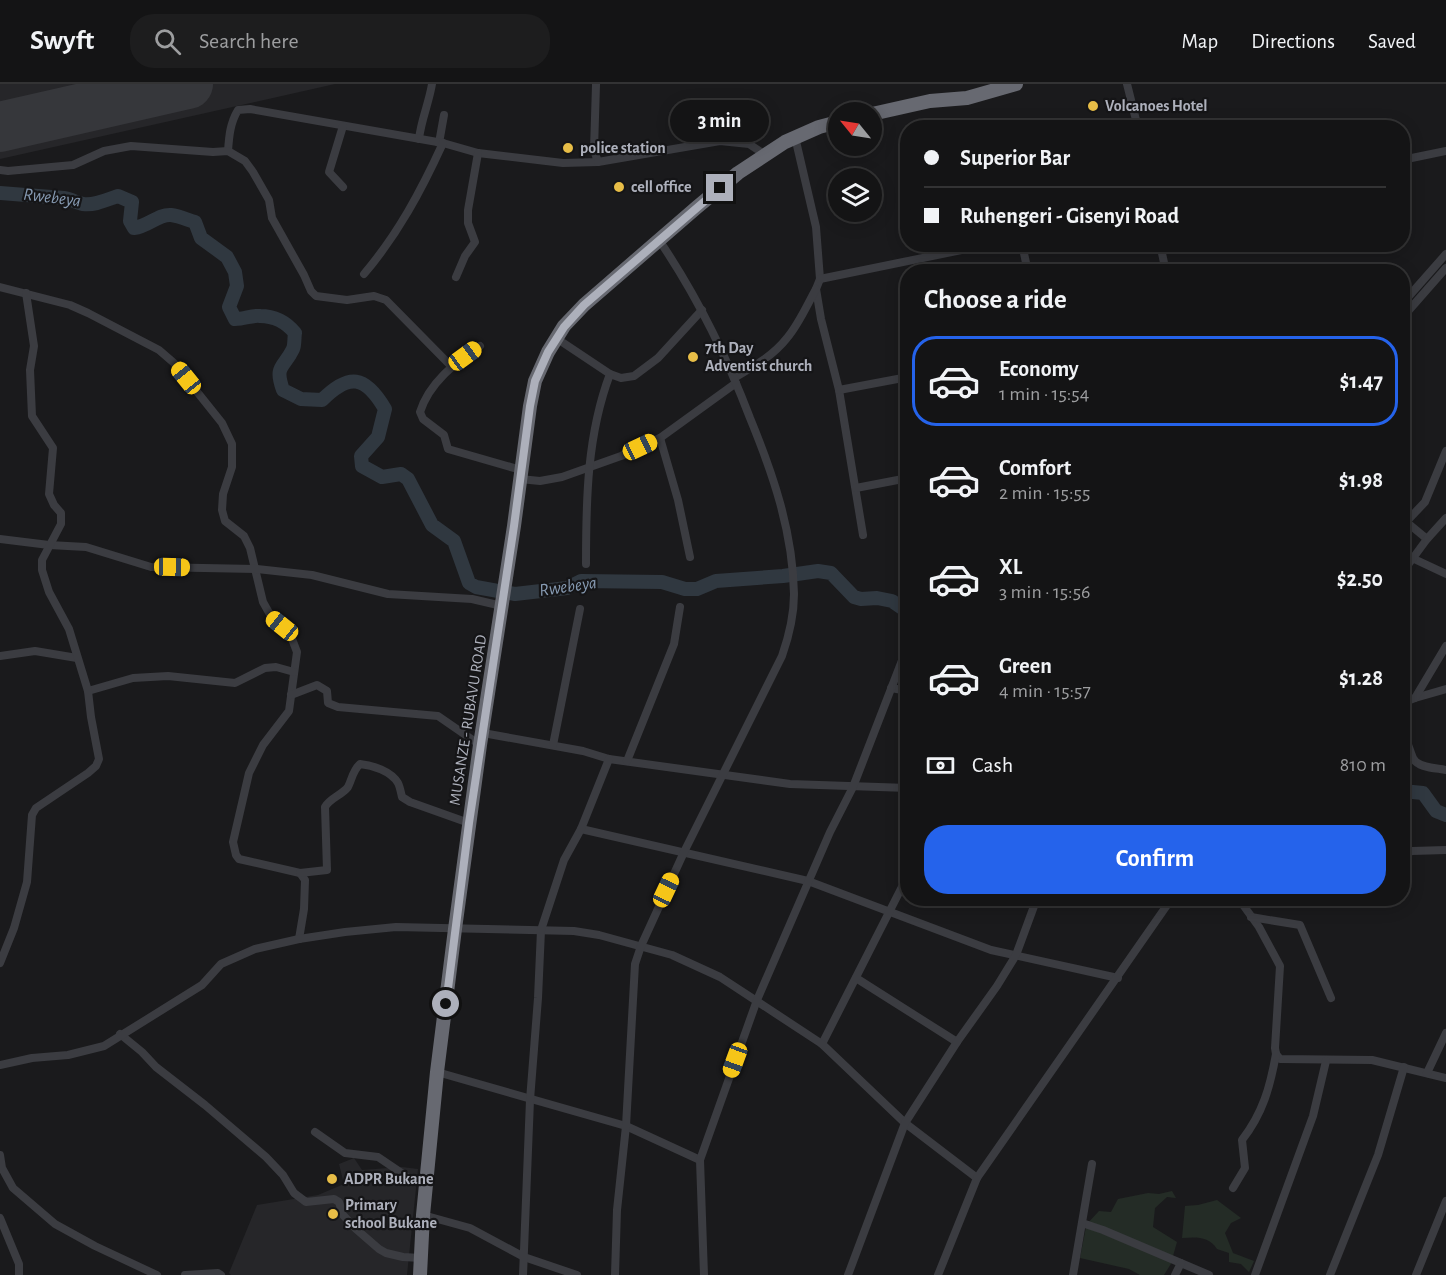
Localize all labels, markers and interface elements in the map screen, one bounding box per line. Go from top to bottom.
search box [130,14,550,68]
icon: search [151,25,184,58]
text: Swyft [30,27,94,55]
text: Search here [199,30,299,52]
text: Map [1182,31,1218,52]
text: Directions [1251,31,1335,52]
text: Saved [1368,31,1416,52]
place label: Volcanoes Hotel [1105,98,1208,114]
marker: Volcanoes Hotel [1086,99,1100,113]
callout: 3 min [670,101,770,143]
north arrow [828,102,882,156]
map controls [828,102,882,222]
text: 3 min [698,111,741,131]
place label: police station [580,140,666,156]
marker: police station [561,141,575,155]
text: Superior Bar [960,147,1070,169]
button: layers [828,168,882,222]
route end [706,174,733,201]
place label: cell office [631,179,692,195]
marker: cell office [612,180,626,194]
water label: Rwebeya [22,186,82,210]
text: Ruhengeri - Gisenyi Road [960,205,1179,227]
text: Choose a ride [924,286,1067,313]
car [445,338,485,374]
place label: 7th Day Adventist church [705,340,812,374]
marker: 7th Day Adventist church [686,350,700,364]
icon: car [927,354,981,408]
car [168,358,204,398]
text: Economy [999,358,1079,380]
text: $1.47 [1340,370,1383,392]
text: 1 min · 15:54 [999,384,1089,404]
car [620,431,660,463]
icon: car [927,453,981,507]
text: Comfort [999,457,1071,479]
text: $1.98 [1339,469,1383,491]
text: 2 min · 15:55 [999,483,1090,503]
icon: car [927,552,981,606]
text: XL [999,556,1022,578]
car [154,558,190,576]
text: $2.50 [1337,568,1383,590]
water label: Rwebeya [538,574,598,600]
text: 3 min · 15:56 [999,582,1090,602]
car [262,608,302,644]
street label: MUSANZE - RUBAVU ROAD [447,633,489,807]
icon: car [927,651,981,705]
text: Green [999,655,1052,677]
text: $1.28 [1339,667,1383,689]
text: 4 min · 15:57 [999,681,1091,701]
icon: cash [924,749,957,782]
text: Cash [972,754,1013,776]
text: 810 m [1340,755,1386,775]
button: Confirm [924,825,1386,894]
car [650,870,682,910]
route start [432,990,459,1017]
car [720,1040,750,1080]
place label: ADPR Bukane [344,1171,434,1187]
marker: ADPR Bukane [325,1172,339,1186]
place label: Primary school Bukane [345,1197,438,1231]
marker: Primary school Bukane [326,1207,340,1221]

